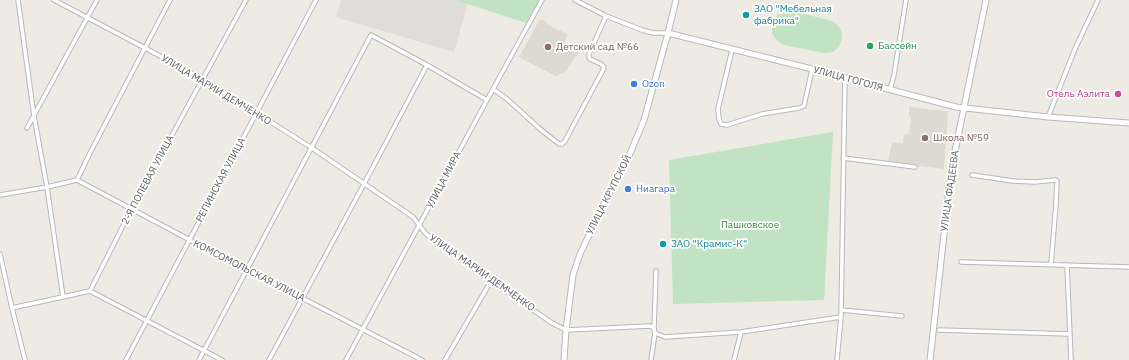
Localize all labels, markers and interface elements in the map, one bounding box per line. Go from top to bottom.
place label: ЗАО "Мебельная фабрика" [754,3,832,26]
marker: ЗАО "Мебельная фабрика" [741,10,751,20]
place label: Бассейн [878,40,917,52]
place label: Детский сад №66 [556,41,639,53]
marker: Бассейн [865,41,875,51]
marker: Детский сад №66 [543,42,553,52]
street label: УЛИЦА МАРИИ ДЕМЧЕНКО [159,52,273,128]
street label: УЛИЦА ГОГОЛЯ [812,64,884,94]
place label: Ozon [642,78,665,90]
marker: Ozon [629,79,639,89]
place label: Отель Аэлита [1047,88,1110,100]
marker: Отель Аэлита [1113,89,1123,99]
place label: Школа №59 [933,132,989,144]
street label: 2-Я ПОЛЕВАЯ УЛИЦА [119,133,177,227]
marker: Школа №59 [920,133,930,143]
street label: РЕПИНСКАЯ УЛИЦА [194,136,248,224]
street label: УЛИЦА МИРА [424,150,464,210]
street label: УЛИЦА ФАДЕЕВА [938,150,962,232]
street label: УЛИЦА КРУПСКОЙ [584,153,634,237]
place label: Ниагара [636,183,675,195]
marker: Ниагара [623,184,633,194]
park label: Пашковское [721,219,779,231]
street label: УЛИЦА МАРИИ ДЕМЧЕНКО [427,232,537,314]
street label: КОМСОМОЛЬСКАЯ УЛИЦА [191,238,307,304]
place label: ЗАО "Крамис-К" [671,238,747,250]
marker: ЗАО "Крамис-К" [658,239,668,249]

